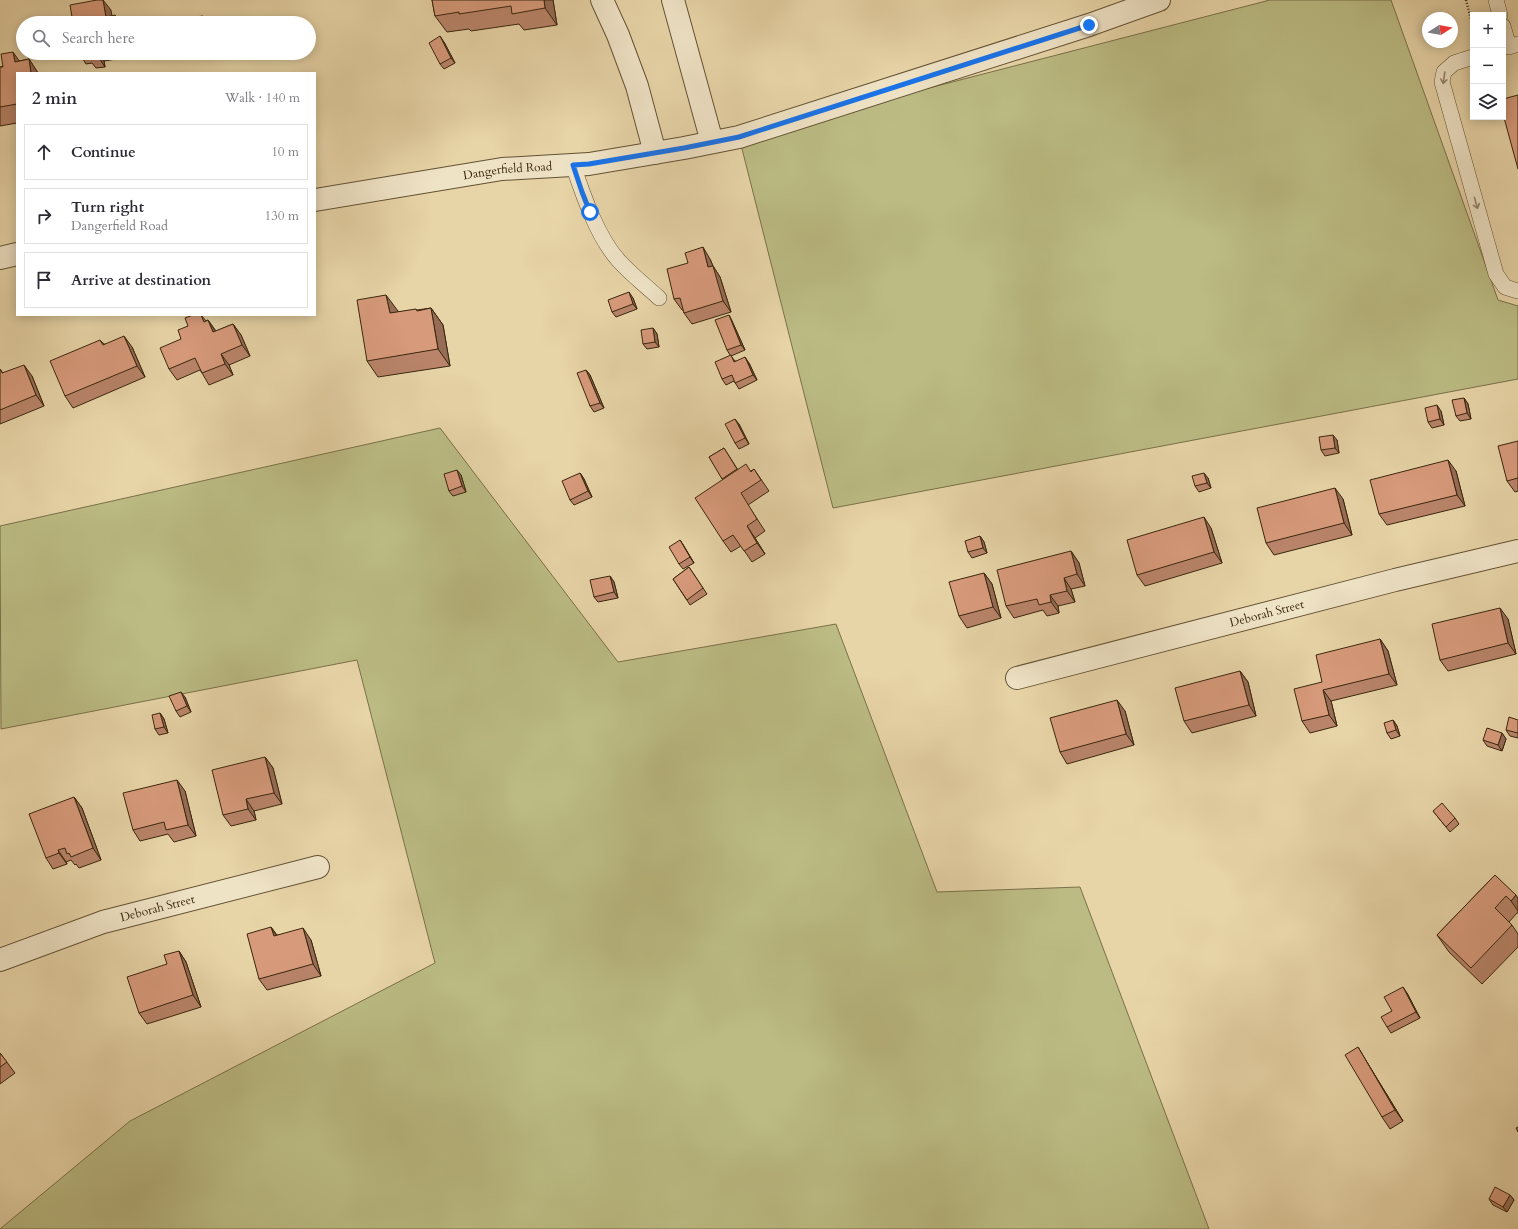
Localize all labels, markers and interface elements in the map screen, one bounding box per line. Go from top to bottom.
north arrow [1422,12,1458,48]
map controls [1470,12,1506,120]
button: + [1470,12,1506,48]
search box [16,16,316,60]
route end [1080,16,1098,34]
icon: search [30,27,52,49]
text: Search here [62,28,135,48]
button: − [1470,48,1506,84]
one-way arrow [1440,71,1448,84]
button: layers [1470,84,1506,120]
text: 2 min [32,87,77,110]
text: Walk · 140 m [225,89,300,107]
icon: ahead [33,141,55,163]
text: Continue [71,142,136,162]
text: 10 m [271,143,299,161]
street label: Dangerfield Road [462,158,553,183]
one-way arrow [1473,196,1480,209]
text: Turn right [71,197,144,217]
route start [581,203,599,221]
icon: right [33,205,55,227]
text: 130 m [265,207,299,225]
text: Dangerfield Road [71,217,168,235]
icon: arrive [33,269,55,291]
text: Arrive at destination [71,270,211,290]
street label: Deborah Street [1228,596,1306,631]
street label: Deborah Street [118,891,197,925]

